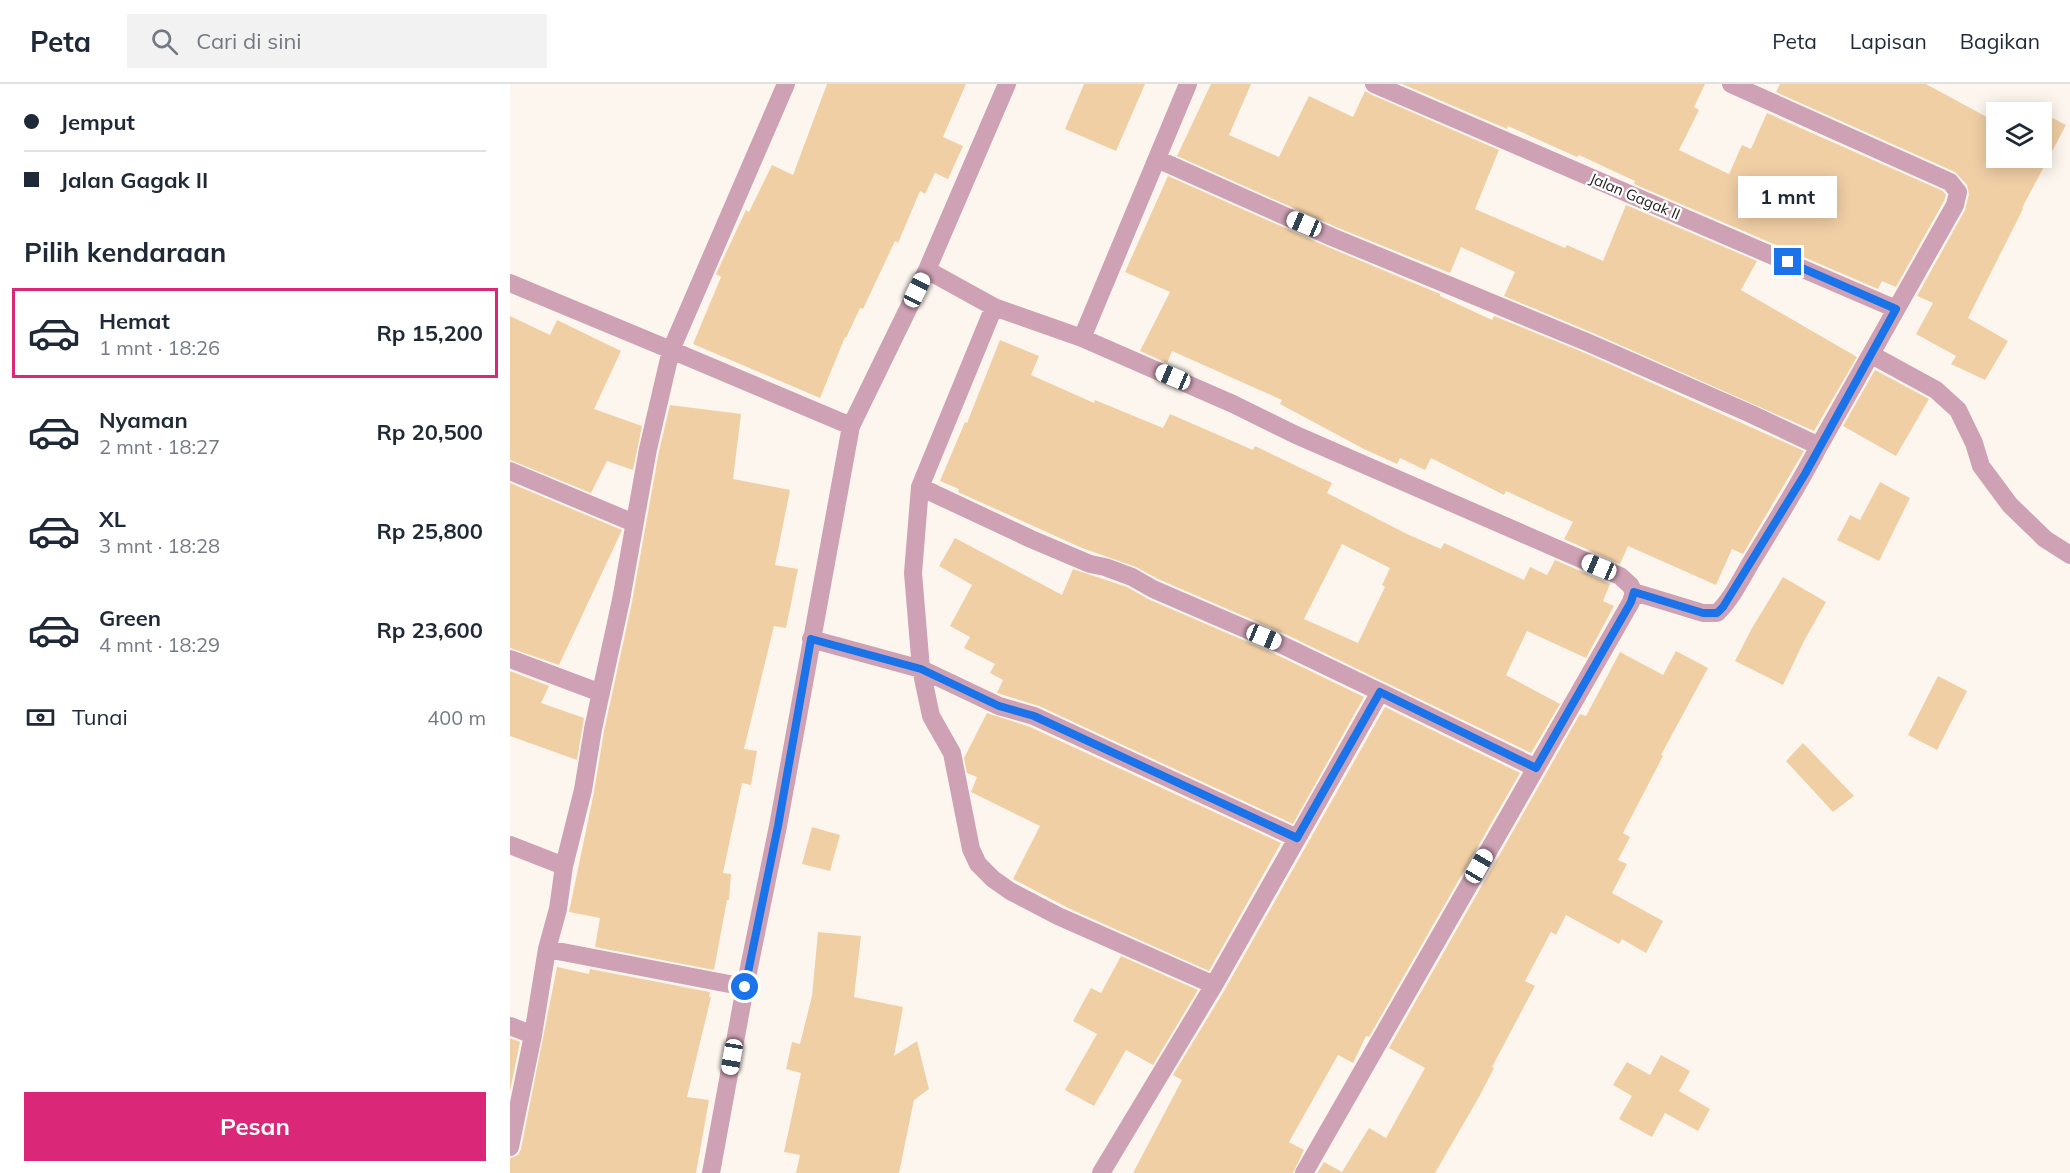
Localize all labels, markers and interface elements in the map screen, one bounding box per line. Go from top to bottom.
search box [127,14,547,68]
text: Peta [30,24,91,59]
icon: search [148,25,181,58]
text: Cari di sini [196,27,302,55]
text: Peta [1772,28,1817,54]
text: Lapisan [1850,28,1927,54]
text: Bagikan [1960,28,2040,54]
map controls [1986,102,2052,168]
button: layers [1986,102,2052,168]
text: Jemput [60,108,135,136]
text: Jalan Gagak II [60,166,208,194]
street label: Jalan Gagak II [1587,168,1683,224]
callout: 1 mnt [1738,175,1838,217]
text: 1 mnt [1760,184,1815,209]
car [1284,209,1324,239]
text: Pilih kendaraan [24,235,226,269]
route end [1774,248,1801,275]
car [901,270,933,310]
icon: car [27,306,81,360]
text: Hemat [99,307,170,335]
text: Rp 15,200 [376,319,483,347]
text: 1 mnt · 18:26 [99,335,220,360]
car [1153,362,1193,392]
icon: car [27,405,81,459]
text: Nyaman [99,406,188,434]
text: Rp 20,500 [376,418,483,446]
text: 2 mnt · 18:27 [99,434,220,459]
icon: car [27,504,81,558]
text: XL [99,505,126,533]
text: Rp 25,800 [376,517,483,545]
text: 3 mnt · 18:28 [99,533,220,558]
car [1579,552,1619,582]
icon: car [27,603,81,657]
text: Green [99,604,161,632]
text: Rp 23,600 [376,616,483,644]
car [1244,622,1284,652]
text: 4 mnt · 18:29 [99,632,220,657]
icon: cash [24,701,57,734]
text: Tunai [72,703,128,731]
text: 400 m [427,705,486,730]
car [1462,846,1496,886]
route start [731,973,758,1000]
car [720,1038,744,1076]
button: Pesan [24,1092,486,1161]

